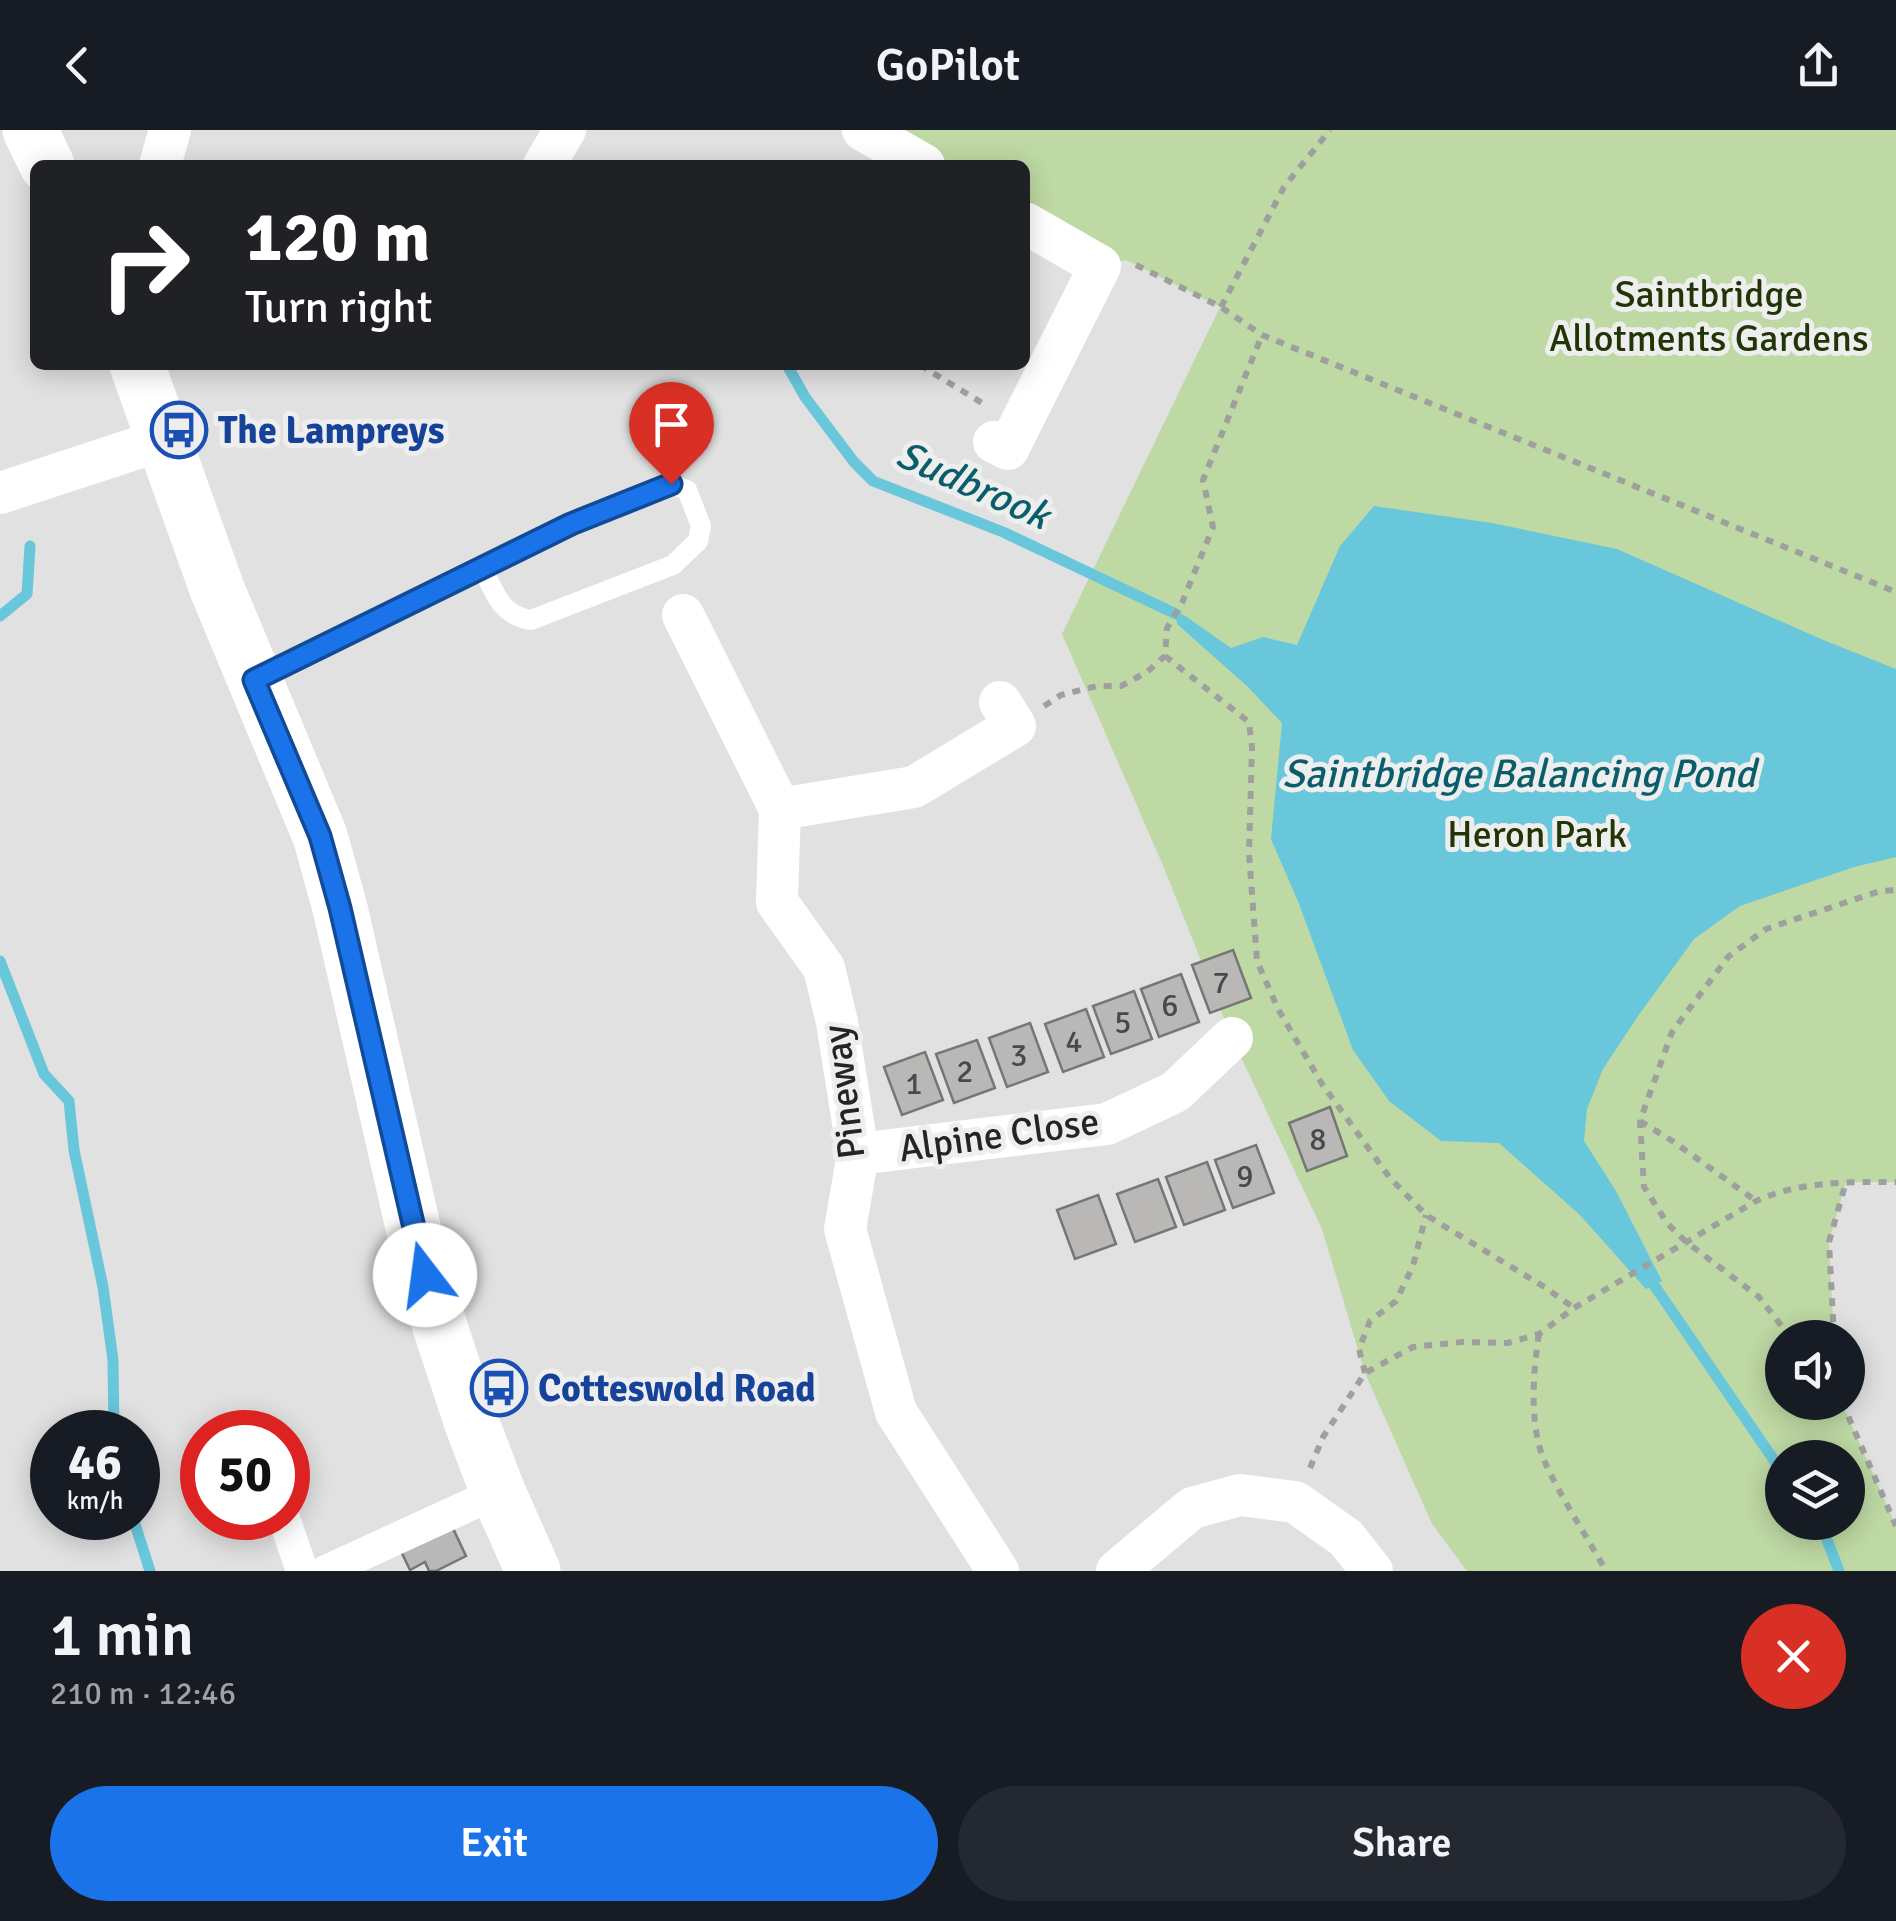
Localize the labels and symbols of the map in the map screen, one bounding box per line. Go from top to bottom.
park label: Saintbridge Allotments Gardens [1549,271,1869,362]
pin [629,382,714,485]
bus stop icon: The Lampreys [149,400,209,460]
place label: The Lampreys [218,407,445,454]
water label: Sudbrook [889,429,1060,542]
water label: Saintbridge Balancing Pond [1282,749,1760,799]
park label: Heron Park [1447,811,1627,858]
house number: 7 [1212,963,1230,1002]
house number: 6 [1161,986,1179,1025]
house number: 5 [1114,1003,1132,1042]
street label: Pineway [812,1022,876,1162]
house number: 4 [1065,1022,1083,1061]
house number: 3 [1010,1036,1028,1075]
house number: 2 [956,1052,974,1091]
house number: 1 [905,1064,923,1103]
street label: Alpine Close [896,1098,1102,1172]
house number: 8 [1309,1120,1327,1159]
house number: 9 [1236,1157,1254,1196]
position arrow [373,1223,477,1327]
bus stop icon: Cotteswold Road [469,1358,529,1418]
place label: Cotteswold Road [538,1365,816,1412]
speed limit sign: 50 [180,1410,310,1540]

